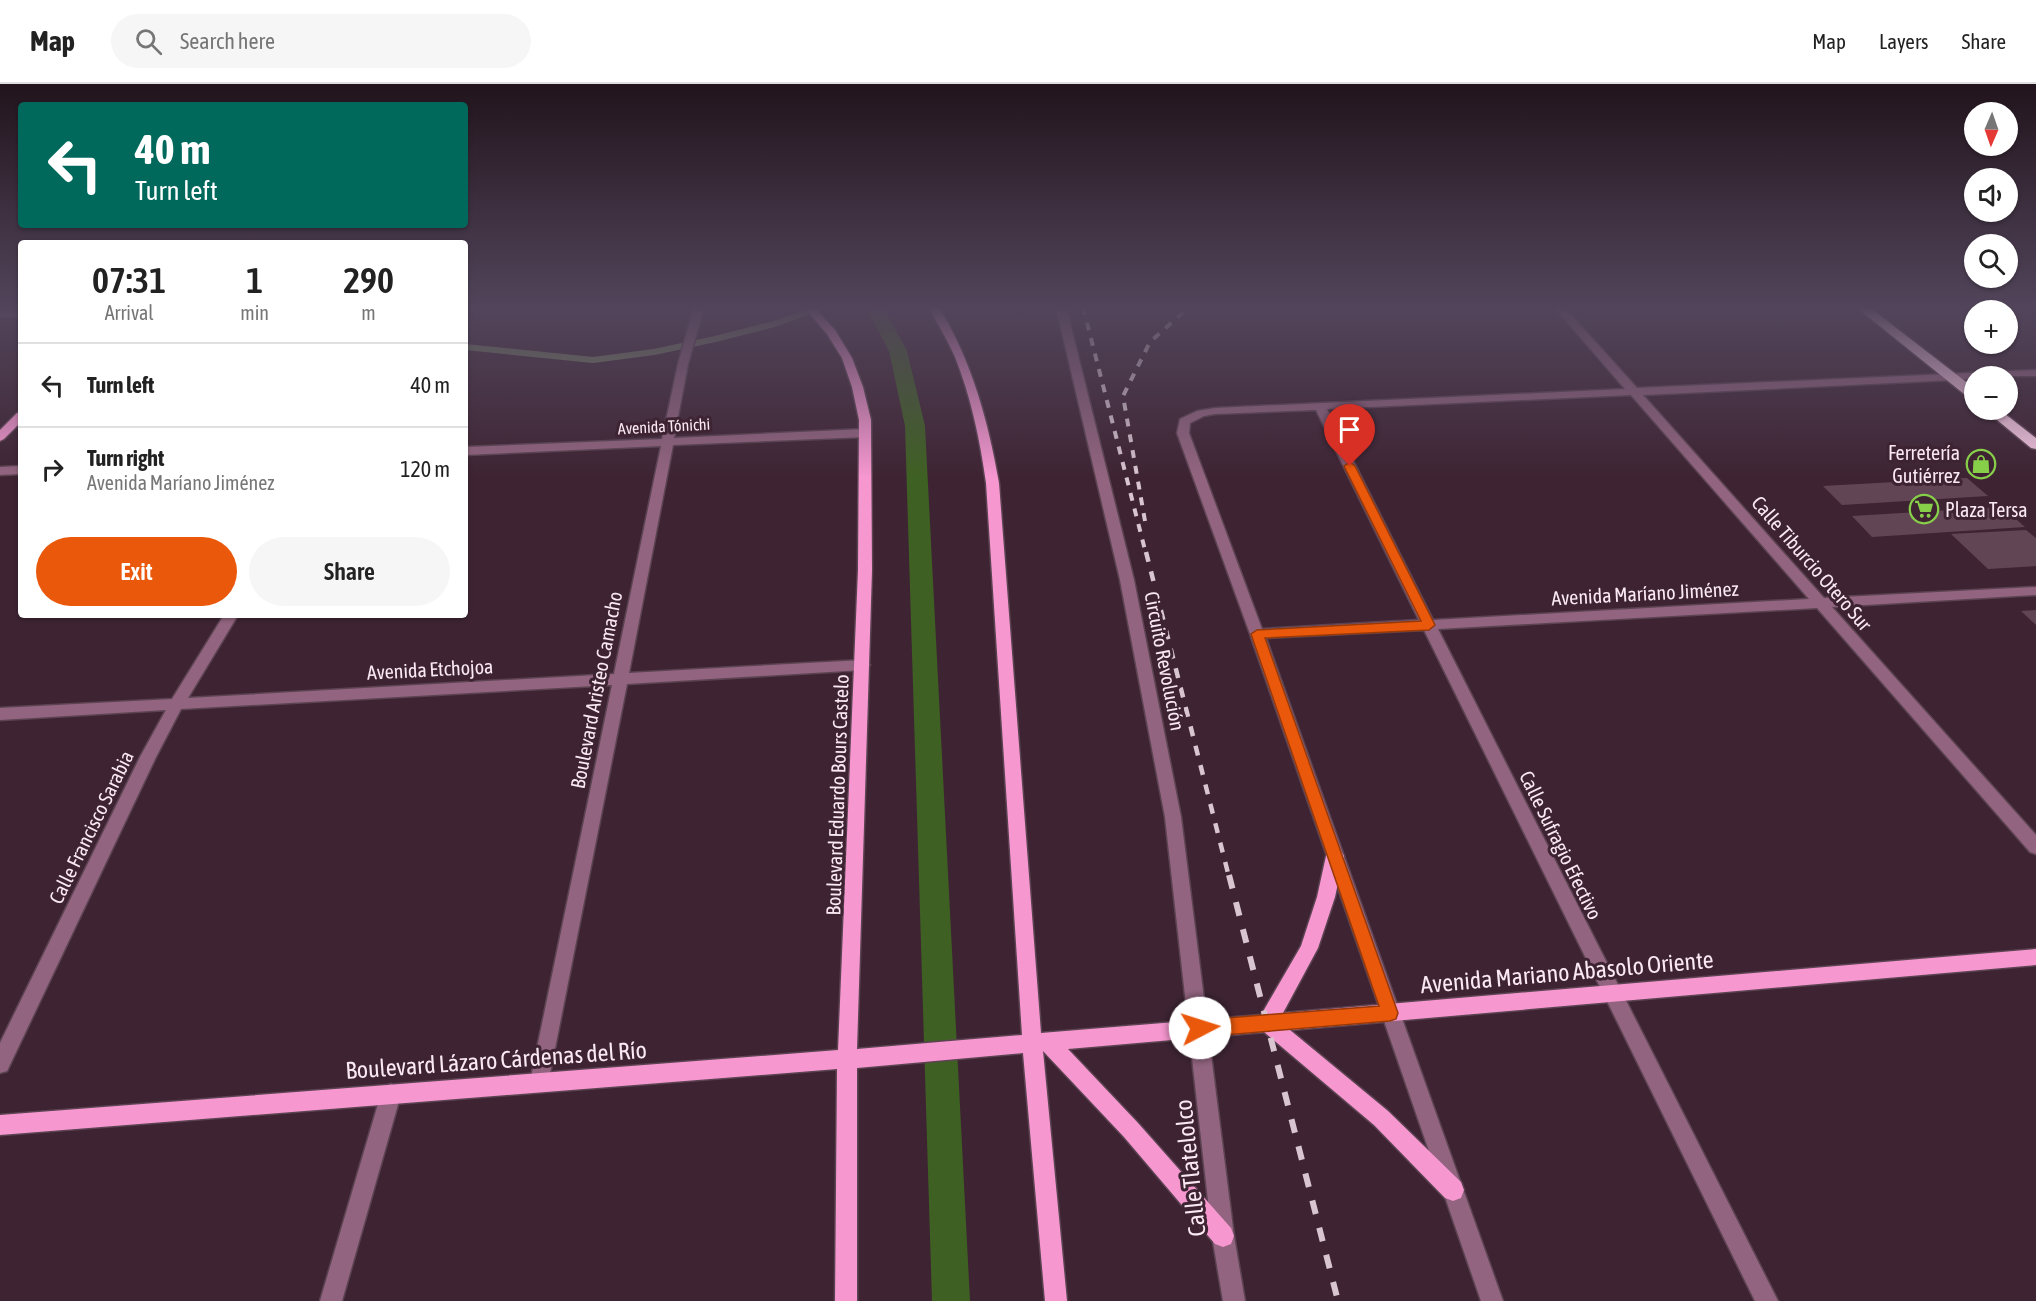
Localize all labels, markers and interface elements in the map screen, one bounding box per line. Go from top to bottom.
search box [111,14,531,68]
text: Map [30,25,75,57]
icon: search [132,25,165,58]
text: Search here [180,28,275,54]
text: Map [1812,29,1846,53]
text: Layers [1879,29,1929,53]
text: Share [1962,29,2006,53]
north arrow [1964,102,2018,156]
map controls [1964,102,2018,420]
text: 40 m [135,125,210,173]
icon: left [36,126,114,204]
button: sound [1964,168,2018,222]
text: Turn left [135,175,218,206]
button: search [1964,234,2018,288]
text: 07:31 [92,259,166,301]
text: 1 [246,259,263,301]
text: 290 [343,259,394,301]
button: + [1964,300,2018,354]
text: Arrival [105,301,154,324]
text: min [240,301,269,324]
text: m [361,301,376,324]
button: − [1964,366,2018,420]
icon: left [36,369,69,402]
text: Turn left [87,372,154,398]
text: 40 m [410,372,450,398]
pin [1324,404,1375,466]
icon: arrive [1333,413,1366,446]
street label: Avenida Tónichi [617,415,711,437]
place label: Ferretería Gutiérrez [1888,441,1960,487]
text: Turn right [87,445,164,471]
shop icon: Ferretería Gutiérrez [1965,448,1997,480]
icon: right [36,453,69,486]
text: 120 m [400,456,450,482]
text: Avenida Maríano Jiménez [87,471,275,494]
street label: Calle Tiburcio Otero Sur [1747,491,1877,636]
supermarket icon: Plaza Tersa [1908,493,1940,525]
place label: Plaza Tersa [1945,498,2028,521]
button: Exit [36,537,237,606]
button: Share [249,537,450,606]
street label: Avenida Maríano Jiménez [1551,577,1739,609]
street label: Boulevard Aristeo Camacho [566,589,626,791]
street label: Circuito Revolución [1140,589,1190,733]
street label: Avenida Etchojoa [366,654,494,684]
street label: Boulevard Eduardo Bours Castelo [821,674,853,916]
street label: Calle Francisco Sarabia [44,747,138,907]
street label: Calle Sufragio Efectivo [1515,767,1607,923]
street label: Avenida Mariano Abasolo Oriente [1419,946,1715,998]
position arrow [1168,996,1232,1060]
street label: Boulevard Lázaro Cárdenas del Río [344,1036,648,1084]
street label: Calle Tlatelolco [1169,1098,1211,1238]

